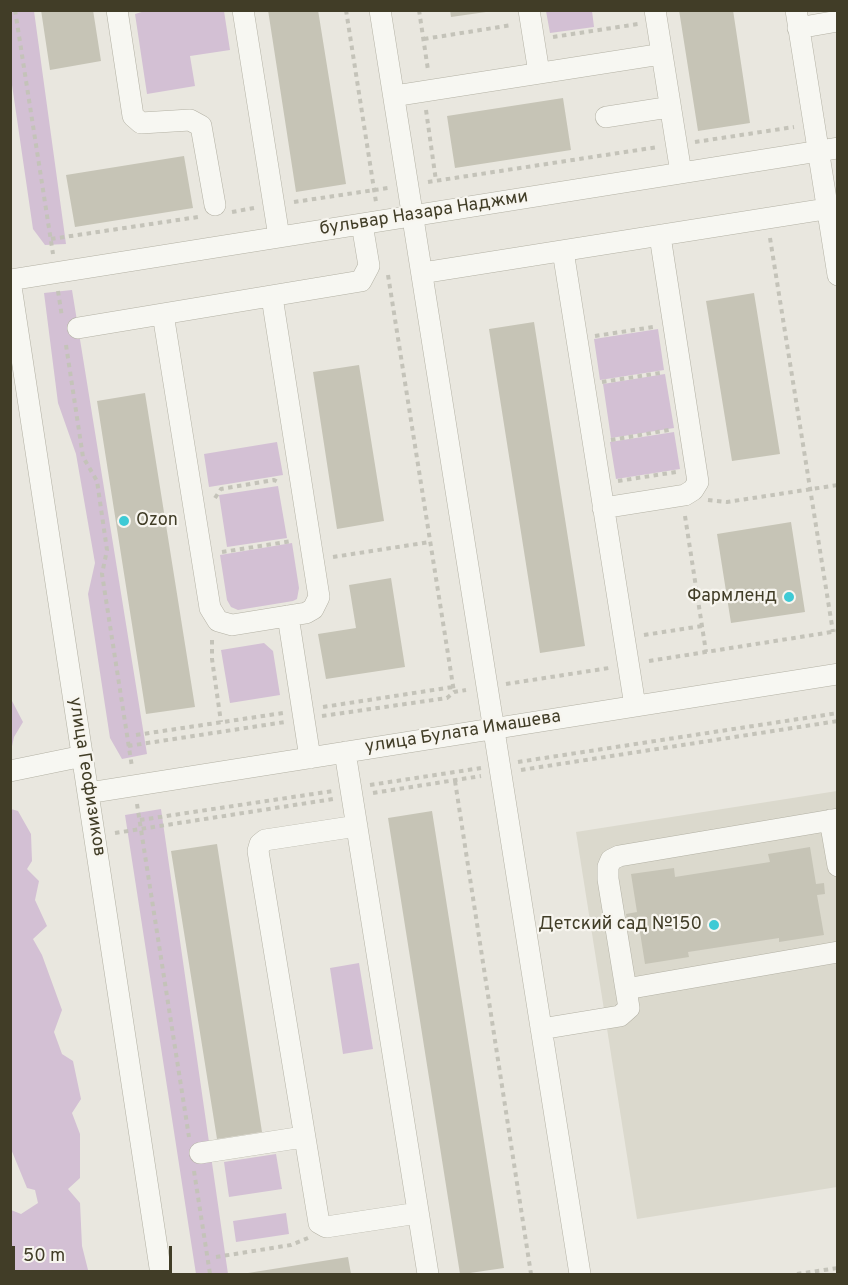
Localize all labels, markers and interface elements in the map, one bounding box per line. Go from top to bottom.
street label: бульвар Назара Наджми [318,187,530,241]
place label: Ozon [136,510,178,532]
marker: Ozon [117,514,131,528]
place label: Фармленд [687,586,777,608]
marker: Фармленд [782,590,796,604]
street label: улица Геофизиков [63,696,109,858]
street label: улица Булата Имашева [364,707,562,759]
place label: Детский сад №150 [538,914,702,936]
marker: Детский сад №150 [707,918,721,932]
scale bar [15,1234,176,1272]
text: 50 m [23,1245,65,1268]

